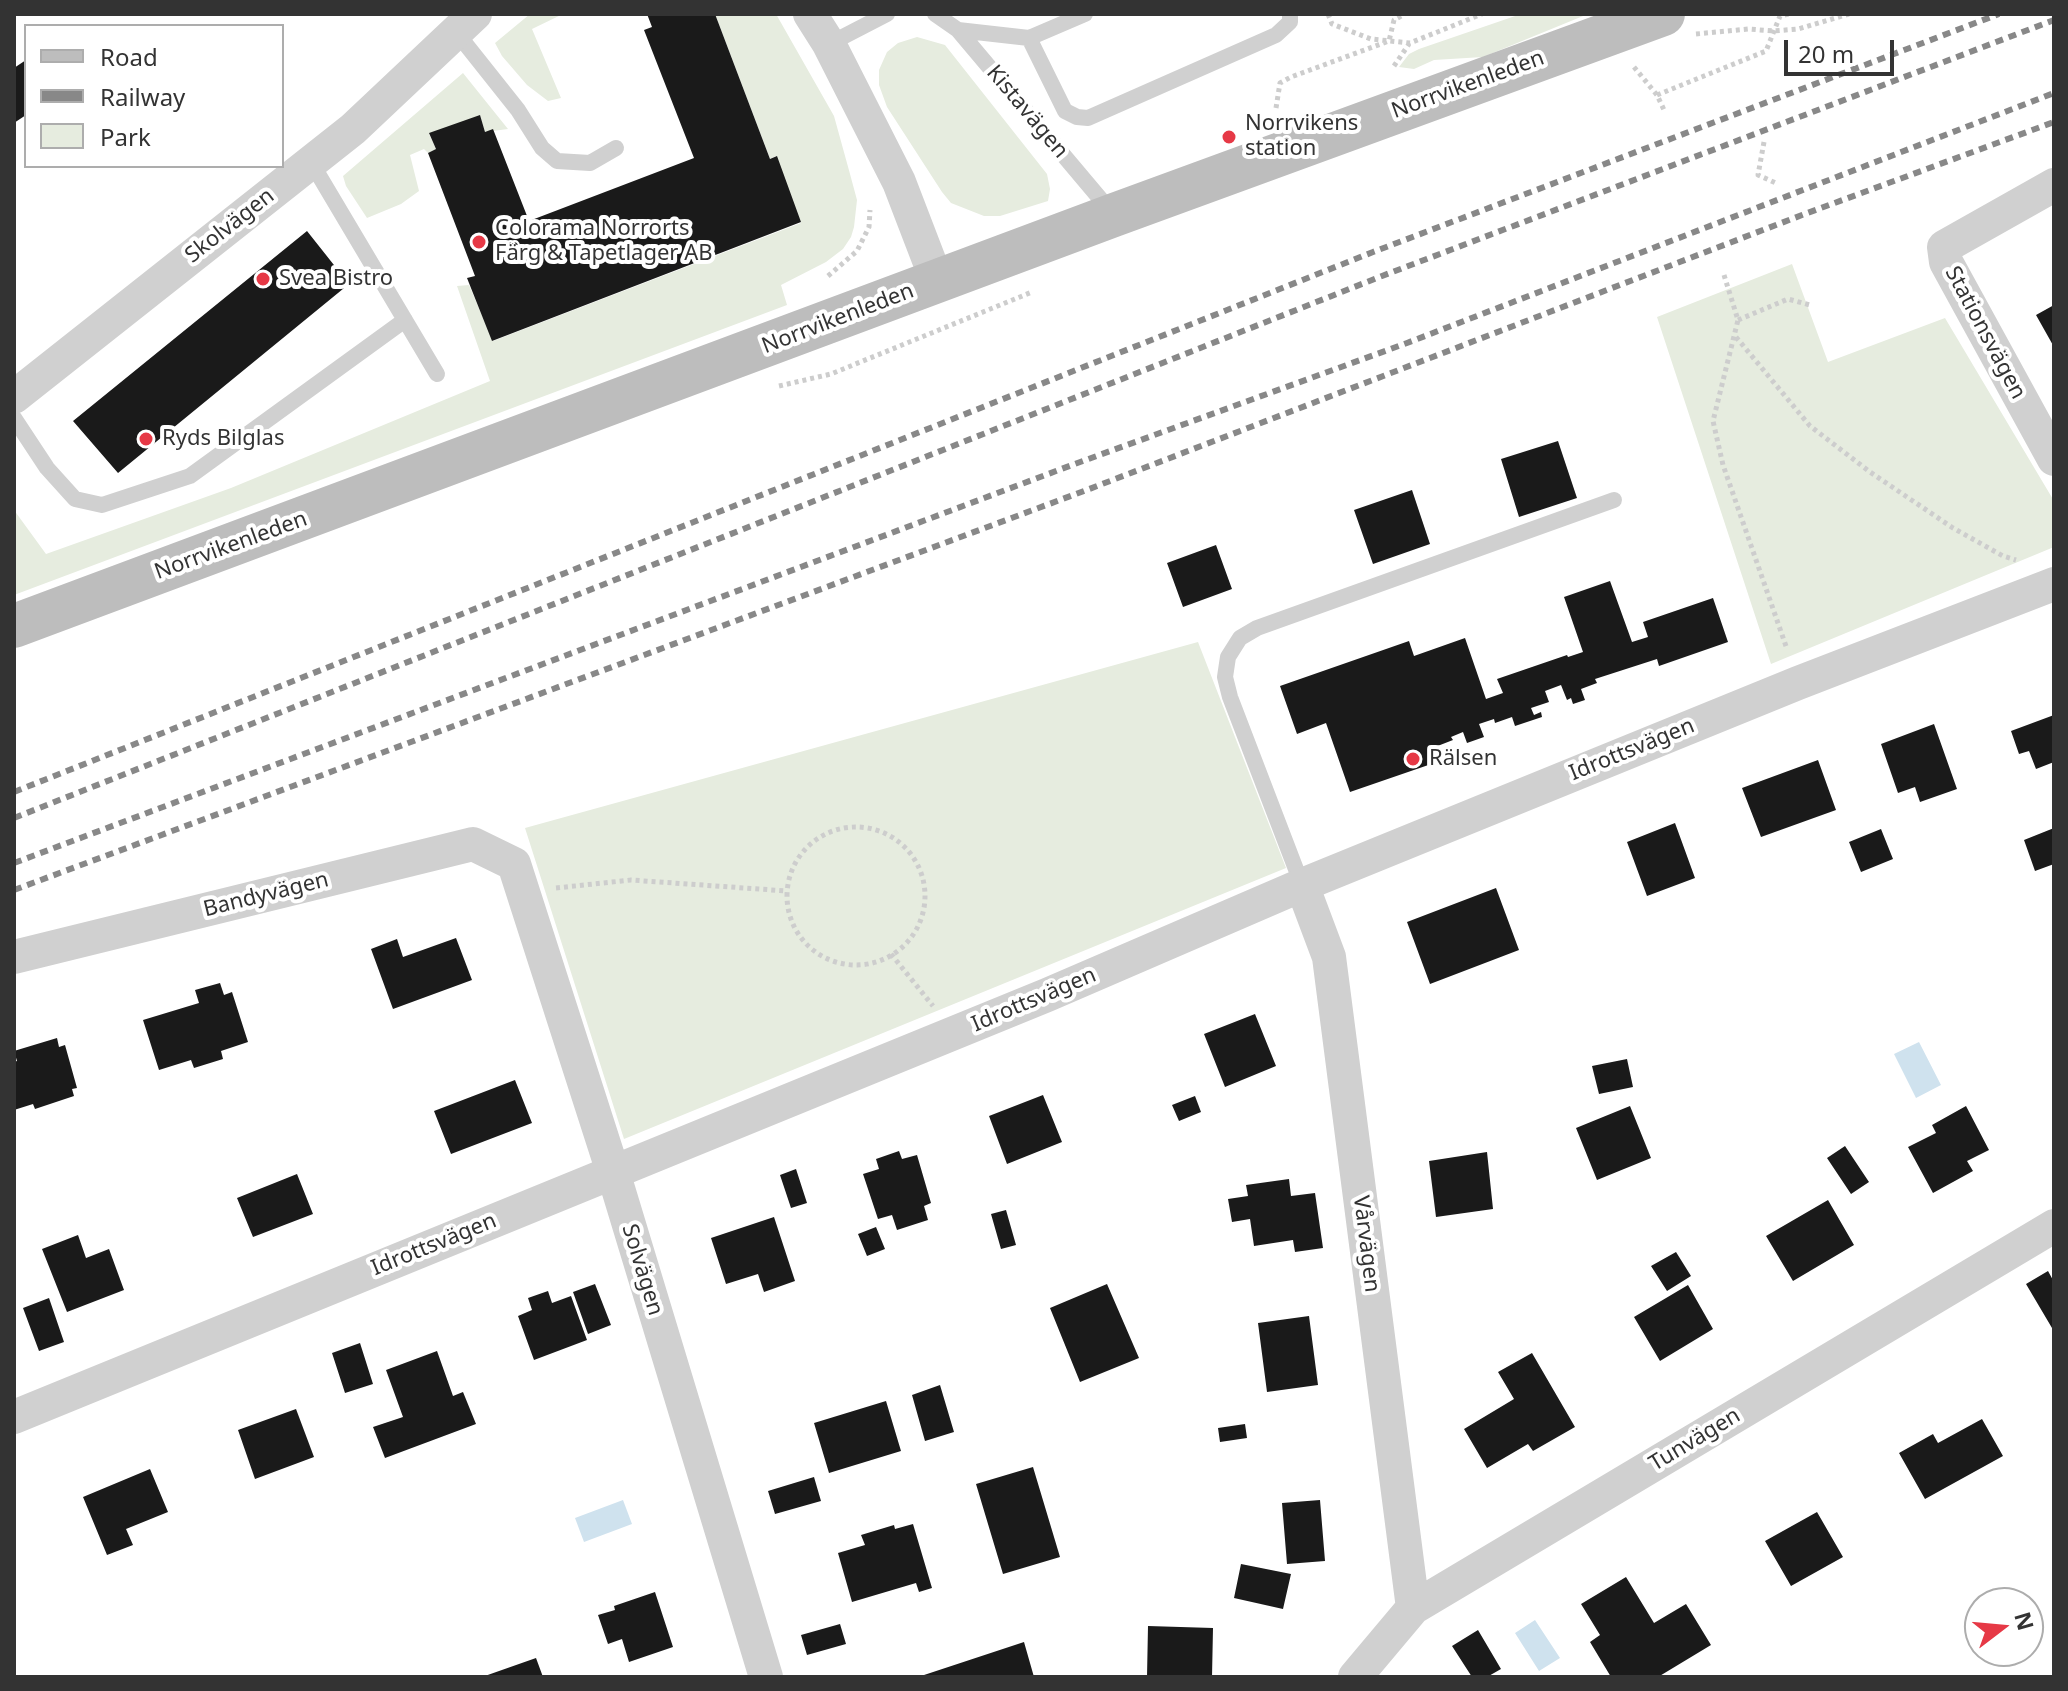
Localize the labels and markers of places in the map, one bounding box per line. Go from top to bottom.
place label: Norrvikens station [1245,111,1358,162]
marker: Norrvikens station [1220,128,1238,146]
place label: Colorama Norrorts Färg & Tapetlager AB [495,216,713,268]
marker: Colorama Norrorts Färg & Tapetlager AB [470,233,488,251]
place label: Svea Bistro [279,266,393,292]
marker: Svea Bistro [254,270,272,288]
place label: Ryds Bilglas [162,426,284,452]
marker: Ryds Bilglas [137,430,155,448]
place label: Rälsen [1429,746,1497,772]
marker: Rälsen [1404,750,1422,768]

